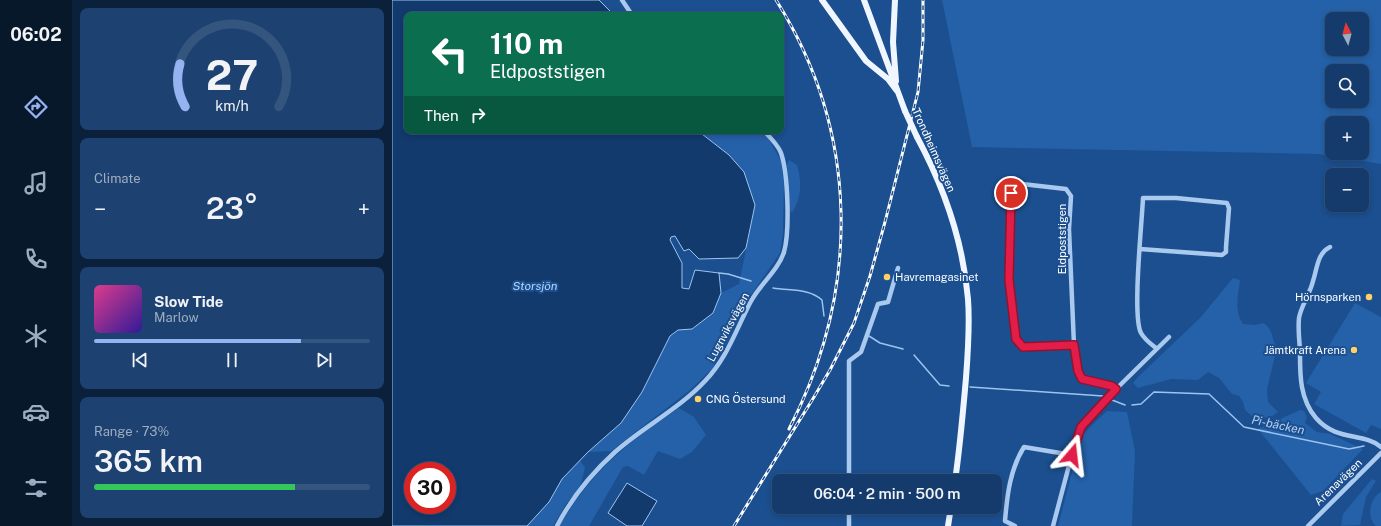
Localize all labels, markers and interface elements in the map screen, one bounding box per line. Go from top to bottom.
north arrow [1325,12,1369,56]
map controls [1325,12,1369,212]
text: 06:02 [10,24,62,45]
text: 110 m [490,27,563,60]
icon: left [424,28,476,80]
text: 27 [206,50,258,99]
text: Eldpoststigen [490,61,605,82]
button: search [1325,64,1369,108]
icon: directions [22,93,50,121]
text: km/h [215,96,249,113]
icon: right [467,104,489,126]
street label: Trondheimsvägen [910,106,958,194]
text: Then [424,107,459,124]
button: + [1325,116,1369,160]
button: − [1325,168,1369,212]
icon: music [22,169,50,197]
text: Climate [94,171,141,186]
pin [994,176,1028,210]
icon: arrive [1000,182,1022,204]
text: 23° [206,190,258,226]
text: − [94,196,106,222]
text: + [358,196,370,222]
street label: Eldpoststigen [1056,204,1068,274]
icon: phone [22,245,50,273]
place label: Havremagasinet [895,271,979,283]
marker: Havremagasinet [882,272,892,282]
water label: Storsjön [512,279,558,293]
street label: Lugnviksvägen [705,290,751,364]
place label: Hörnsparken [1295,291,1361,303]
marker: Hörnsparken [1364,292,1374,302]
text: Slow Tide [154,293,223,310]
text: Marlow [154,310,199,325]
icon: climate [22,322,50,350]
place label: Jämtkraft Arena [1264,344,1346,356]
marker: Jämtkraft Arena [1349,345,1359,355]
icon: previous [129,349,151,371]
icon: pause [221,349,243,371]
icon: next [313,349,335,371]
place label: CNG Östersund [706,392,786,405]
marker: CNG Östersund [693,394,703,404]
icon: car [22,398,50,426]
water label: Pi-bäcken [1250,413,1306,438]
text: Range · 73% [94,424,169,439]
position arrow [1051,434,1093,476]
text: 365 km [94,443,203,479]
street label: Arenavägen [1312,456,1364,508]
speed limit sign: 30 [404,462,456,514]
icon: filters [22,474,50,502]
text: 06:04 · 2 min · 500 m [813,485,961,502]

